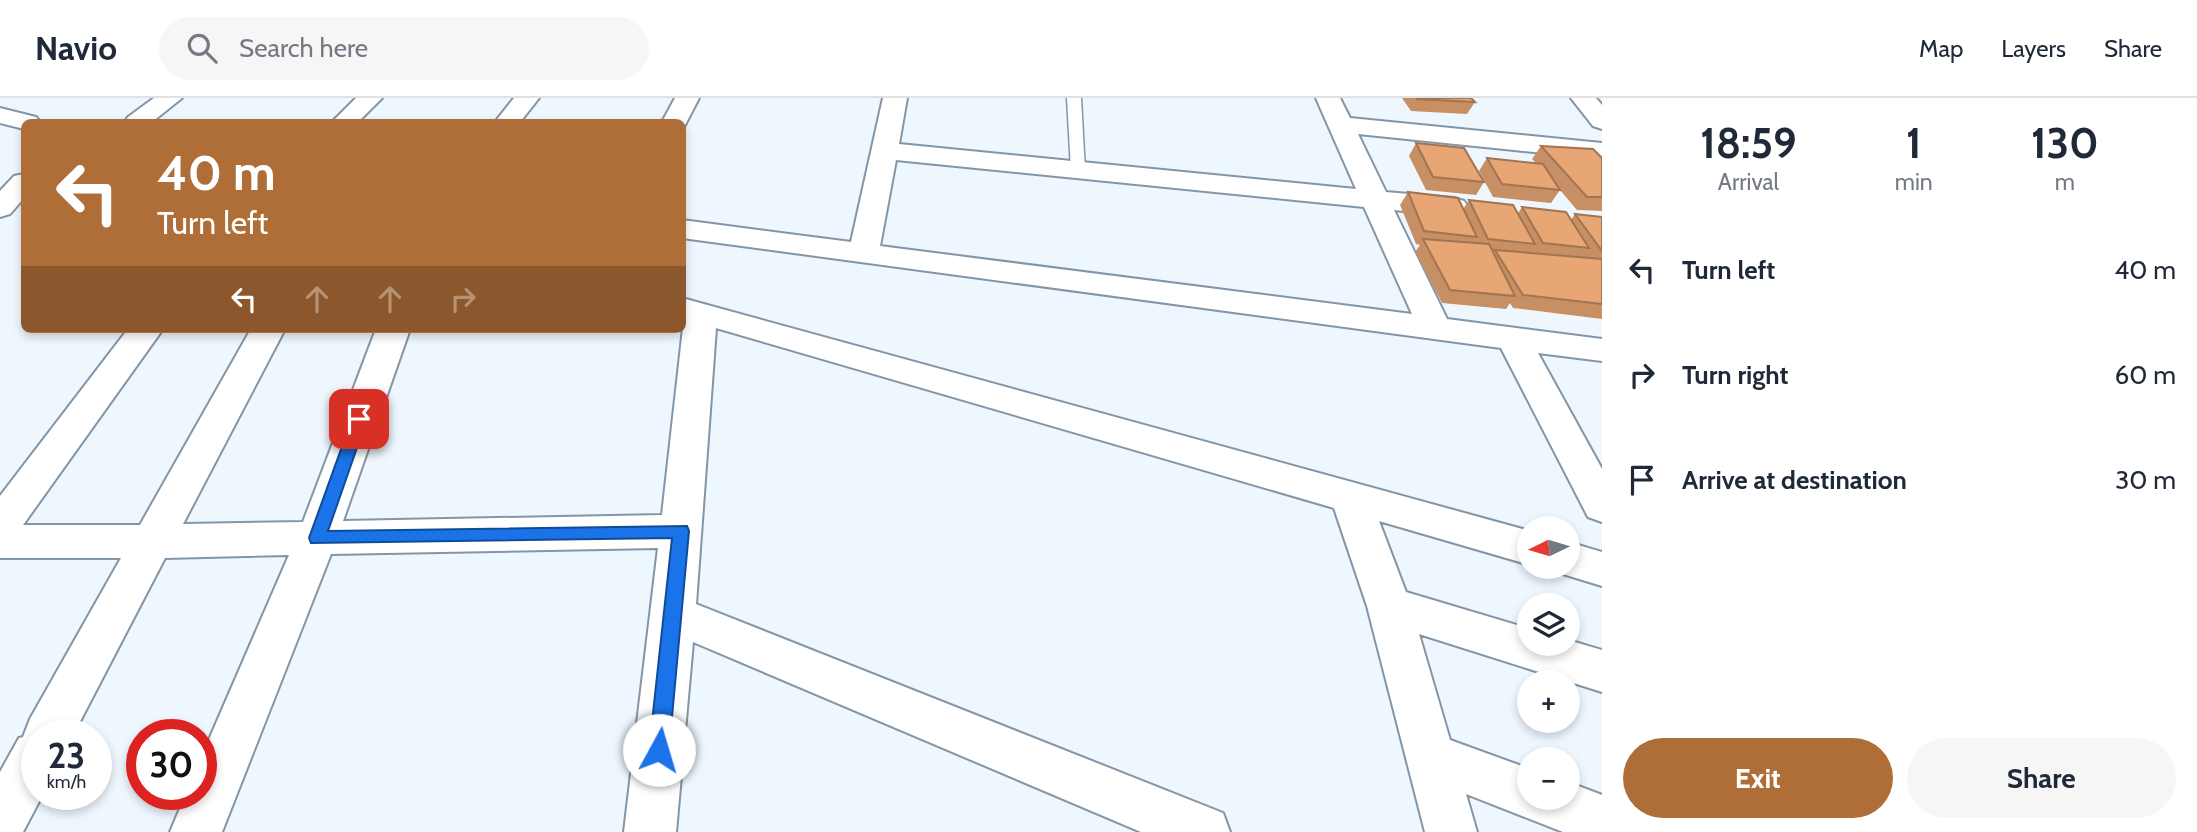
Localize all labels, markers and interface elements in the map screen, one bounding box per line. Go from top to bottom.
search box [159,17,649,80]
text: Navio [35,28,117,68]
icon: search [183,29,221,67]
text: Search here [239,32,368,64]
text: Map [1919,34,1963,63]
text: Layers [2001,34,2066,63]
text: Share [2104,34,2162,63]
text: 18:59 [1700,117,1797,169]
text: 1 [1906,117,1922,169]
text: 130 [2031,117,2099,169]
text: 40 m [157,143,276,202]
icon: left [42,147,133,238]
text: Arrival [1718,168,1779,196]
text: min [1895,168,1933,196]
text: m [2055,168,2075,196]
text: Turn left [157,203,268,242]
icon: left [1623,251,1661,289]
text: Turn left [1682,254,1775,286]
text: 40 m [2114,254,2176,286]
icon: left [225,280,263,318]
icon: ahead [298,280,336,318]
icon: ahead [371,280,409,318]
icon: right [444,280,482,318]
icon: right [1623,356,1661,394]
text: Turn right [1682,359,1788,391]
text: 60 m [2114,359,2176,391]
pin [329,389,389,449]
icon: arrive [340,400,378,438]
icon: arrive [1623,461,1661,499]
text: Arrive at destination [1682,464,1907,496]
text: 30 m [2115,464,2176,496]
north arrow [1517,516,1580,579]
map controls [1517,516,1580,810]
button: layers [1517,593,1580,656]
button: + [1517,670,1580,733]
position arrow [622,713,696,787]
speed limit sign: 30 [126,719,217,810]
text: 23 [48,734,85,777]
button: Exit [1623,738,1893,818]
button: Share [1907,738,2176,818]
button: − [1517,747,1580,810]
text: km/h [47,771,86,793]

